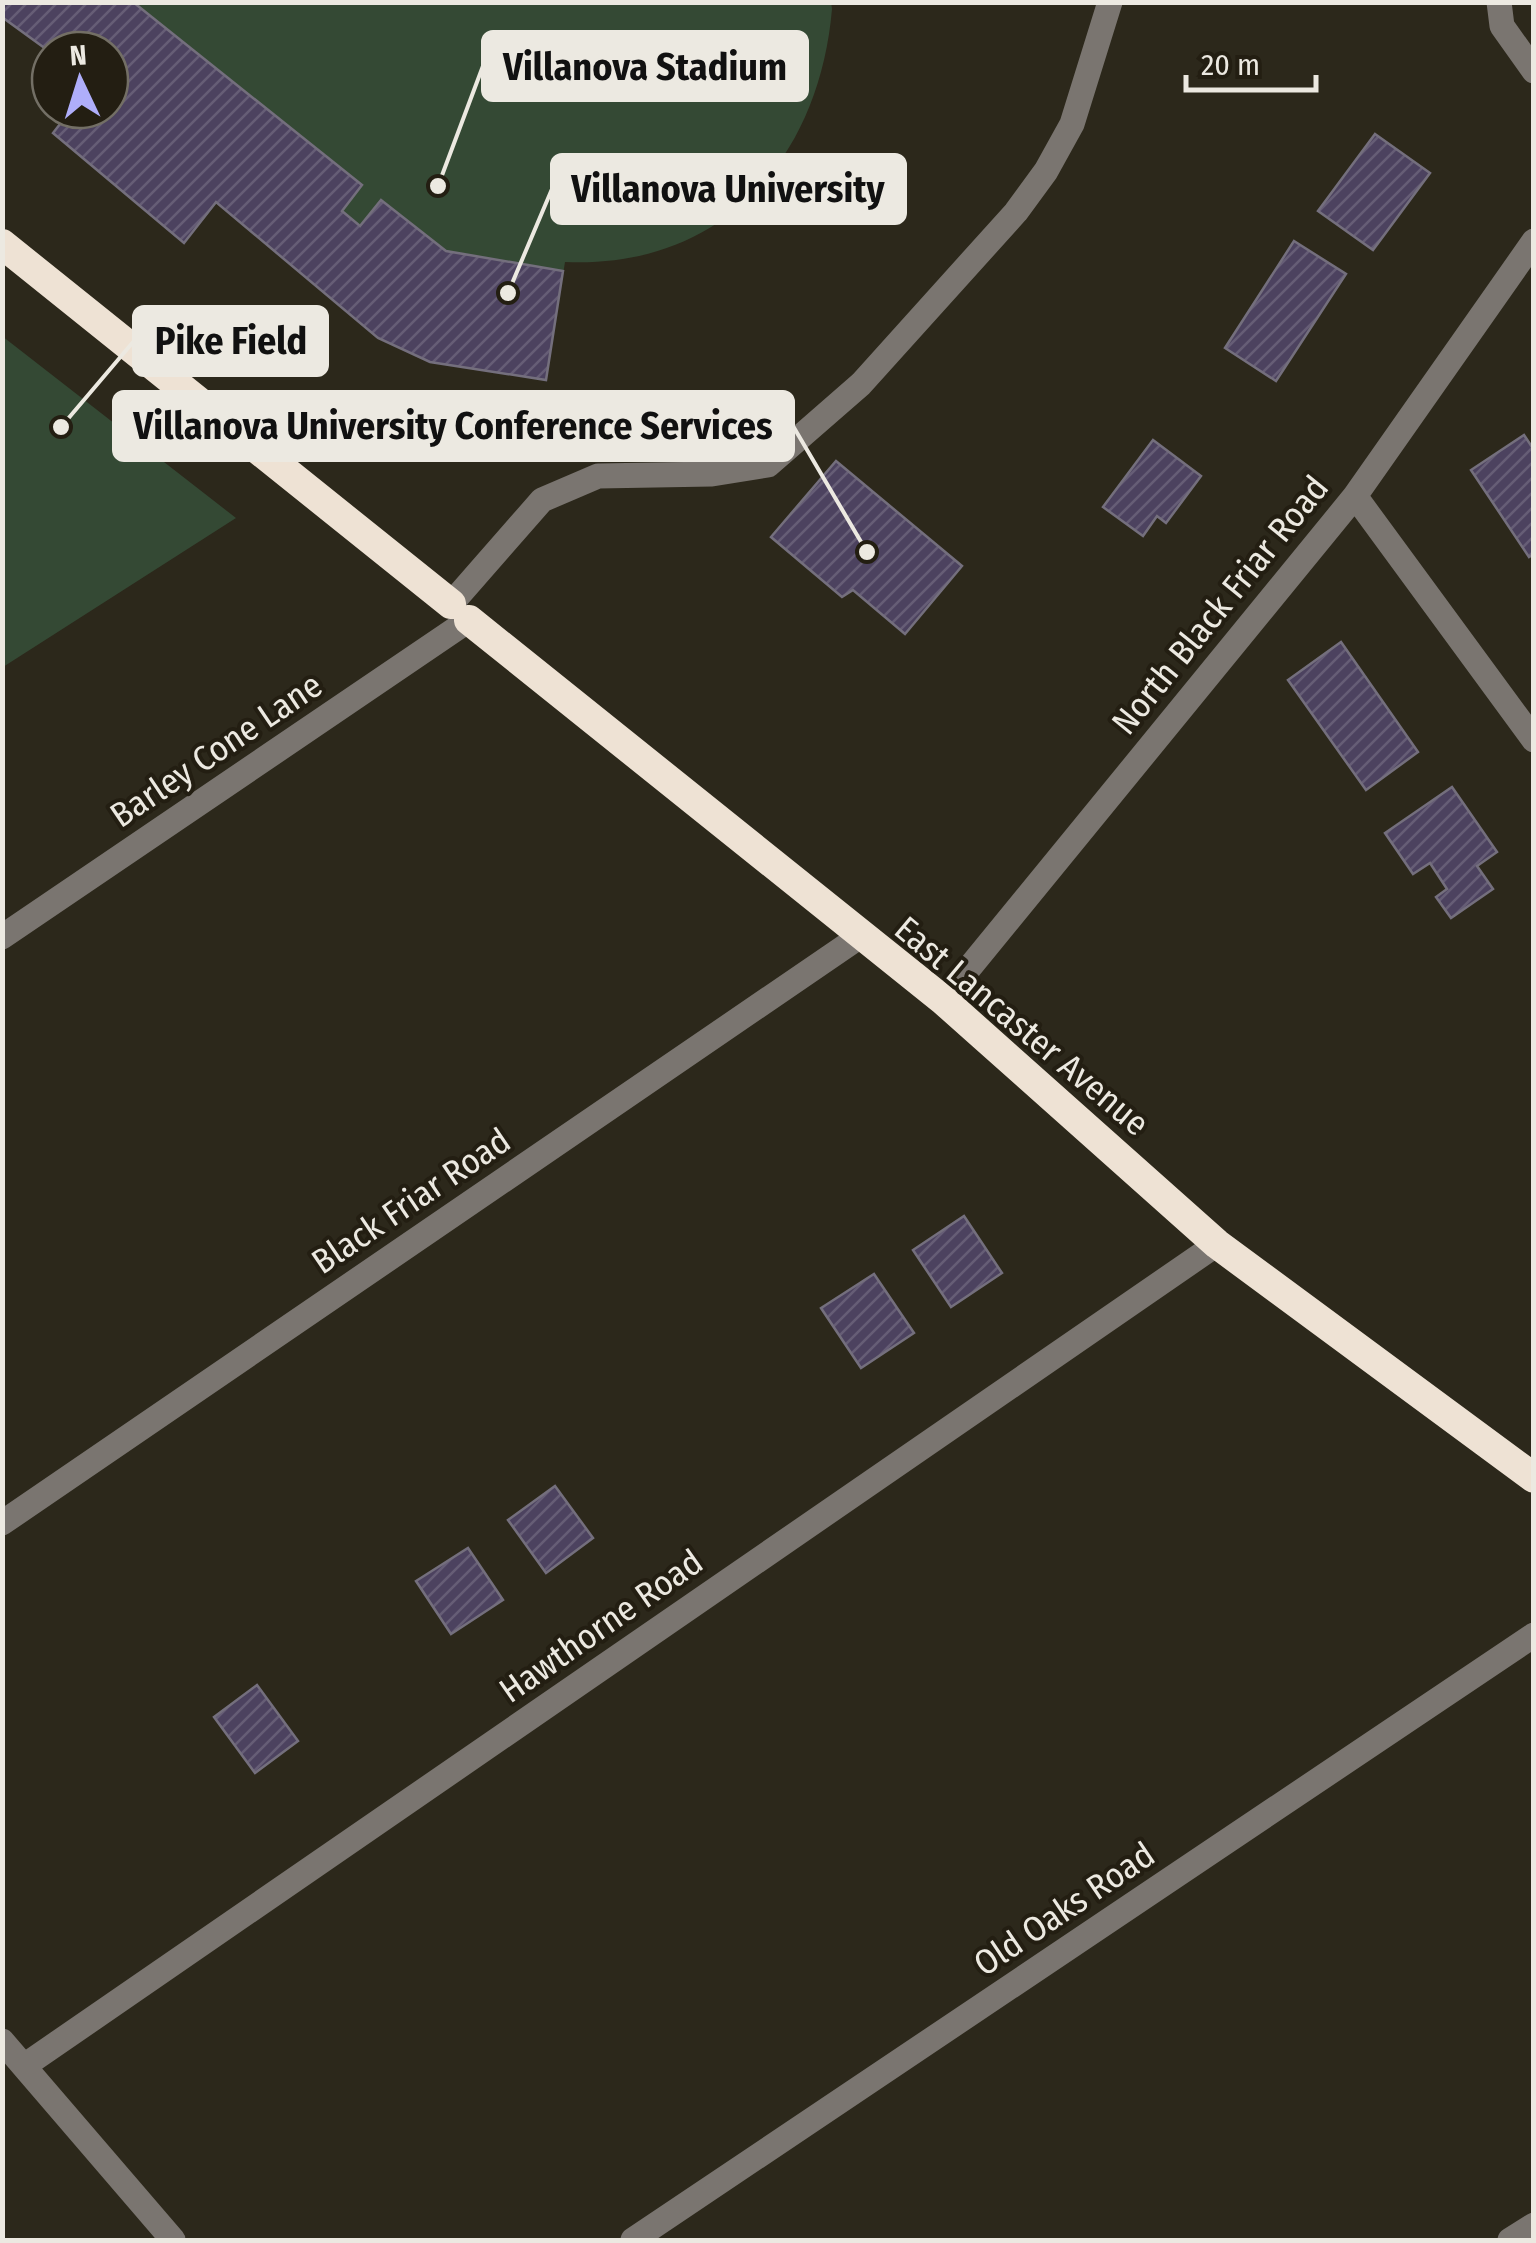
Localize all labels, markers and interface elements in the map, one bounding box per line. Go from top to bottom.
north arrow [30,30,130,130]
scale bar [1186,30,1316,92]
callout: Villanova Stadium [483,32,807,100]
text: N [69,39,88,73]
text: Villanova Stadium [502,44,787,90]
text: 20 m [1201,47,1260,83]
callout: Villanova University [552,155,905,223]
text: Villanova University [570,166,886,212]
callout: Pike Field [134,307,327,375]
text: Pike Field [155,318,307,364]
callout: Villanova University Conference Services [114,392,793,460]
text: Villanova University Conference Services [132,403,773,449]
street label: North Black Friar Road [1103,467,1337,743]
street label: Barley Cone Lane [102,664,330,836]
street label: East Lancaster Avenue [886,907,1158,1145]
street label: Black Friar Road [304,1119,518,1283]
street label: Hawthorne Road [491,1541,711,1711]
street label: Old Oaks Road [966,1833,1162,1985]

